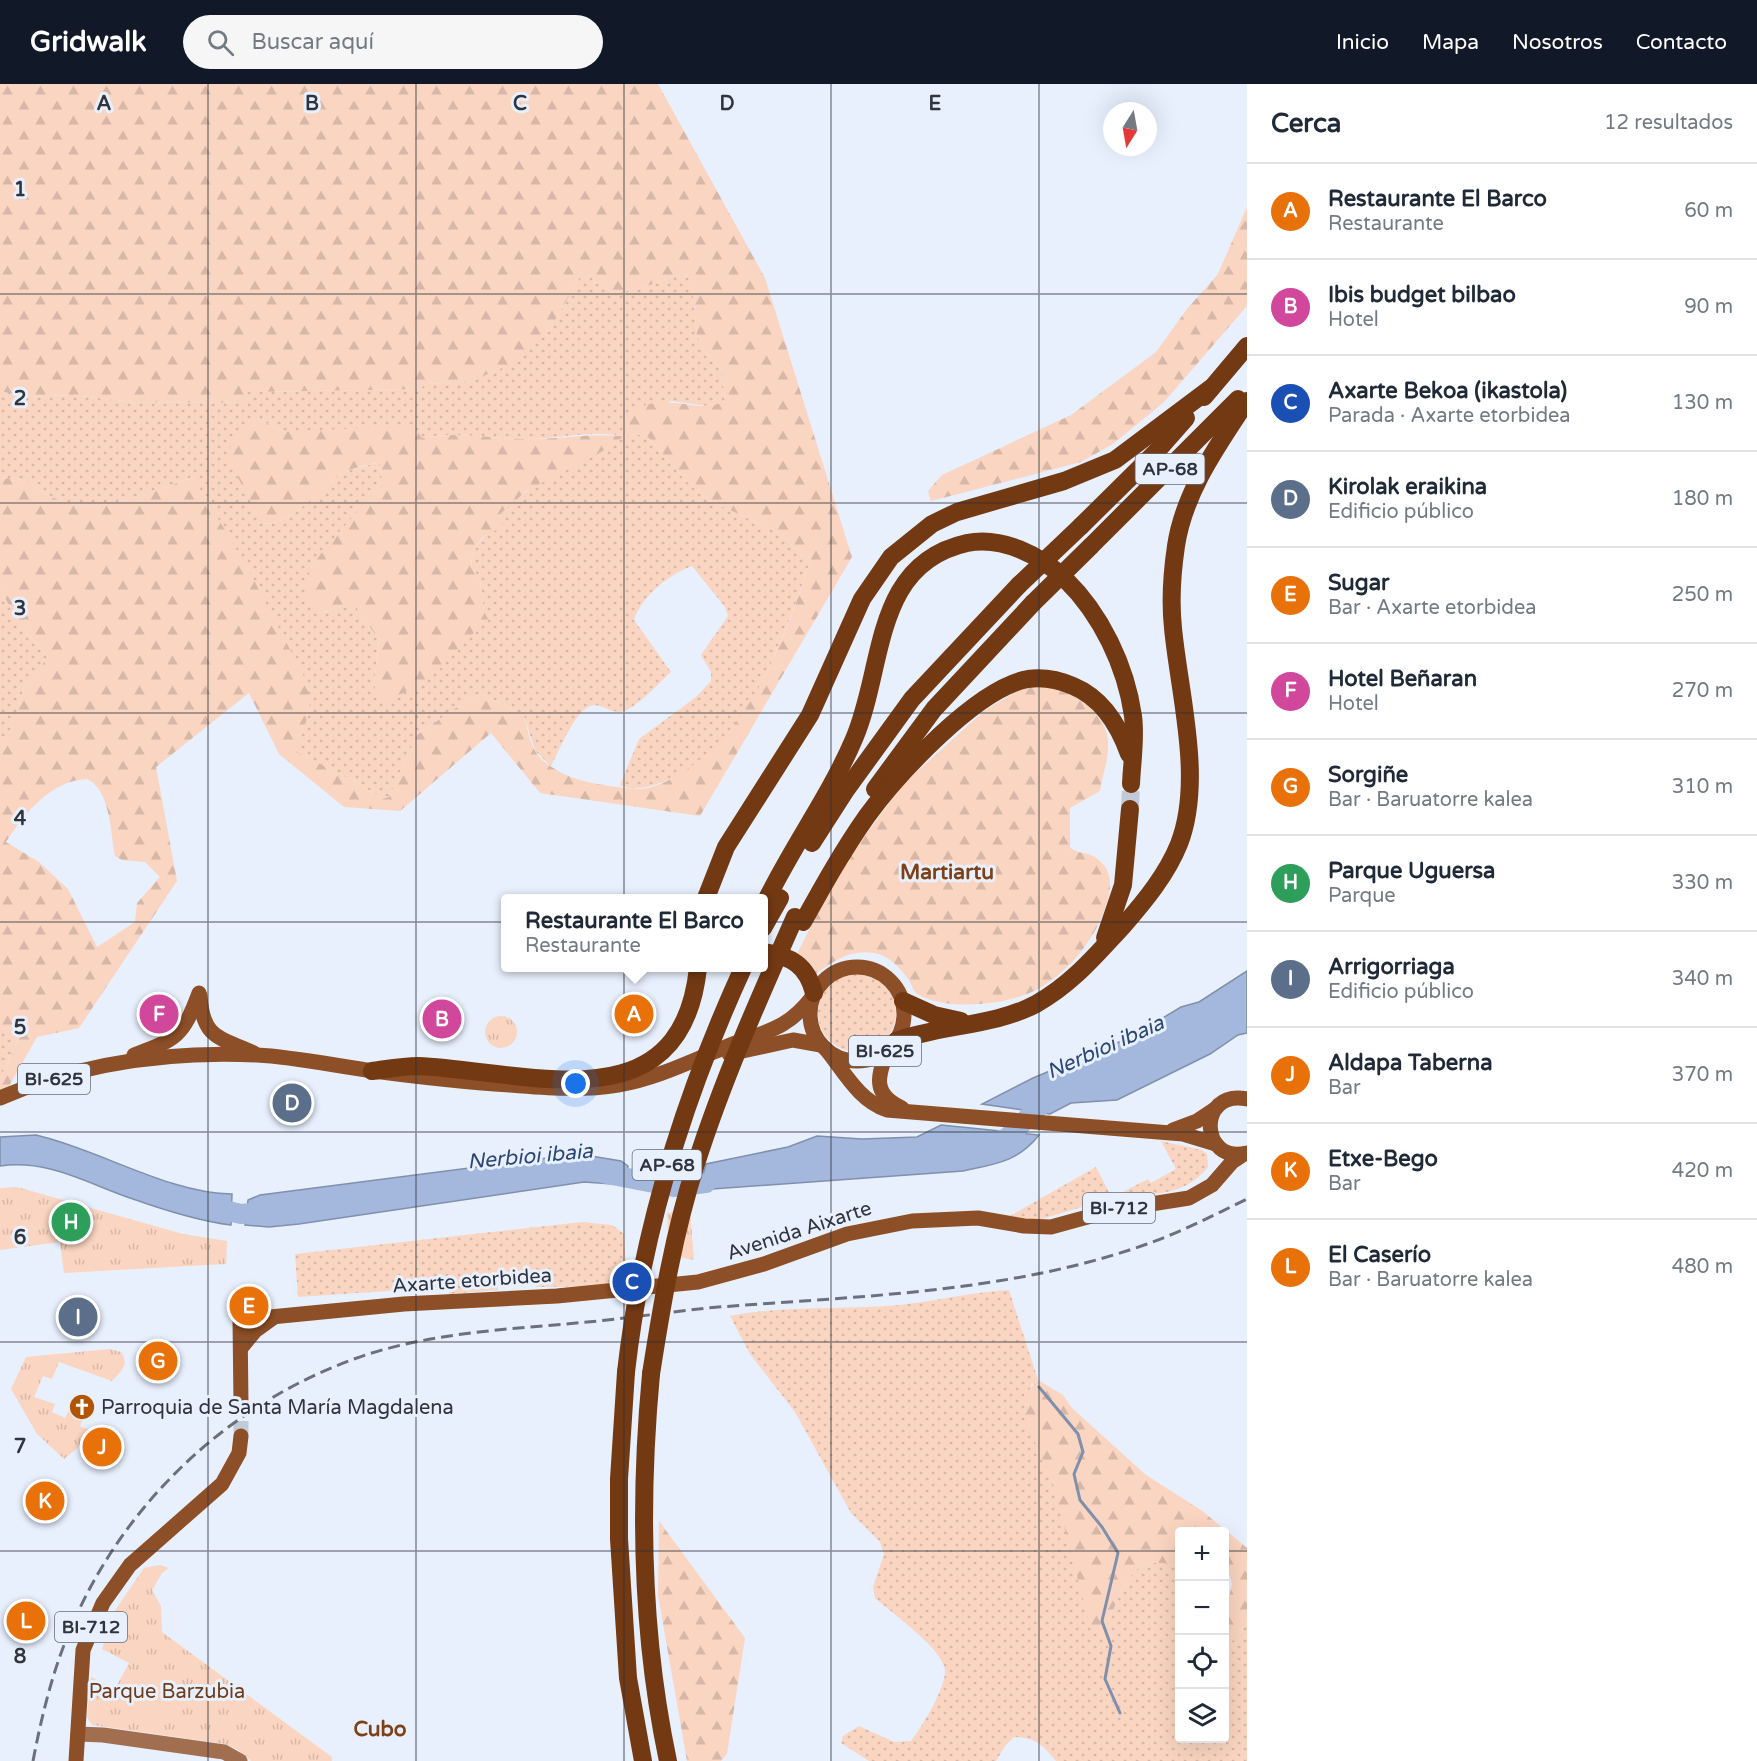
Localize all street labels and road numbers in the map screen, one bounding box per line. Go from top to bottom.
road number: AP-68 [1136,454,1204,484]
road number: BI-625 [849,1036,921,1066]
road number: BI-625 [18,1064,90,1094]
road number: AP-68 [632,1150,702,1180]
road number: BI-712 [1083,1193,1155,1223]
street label: Avenida Aixarte [724,1196,875,1266]
street label: Axarte etorbidea [391,1263,553,1299]
road number: BI-712 [55,1612,127,1642]

